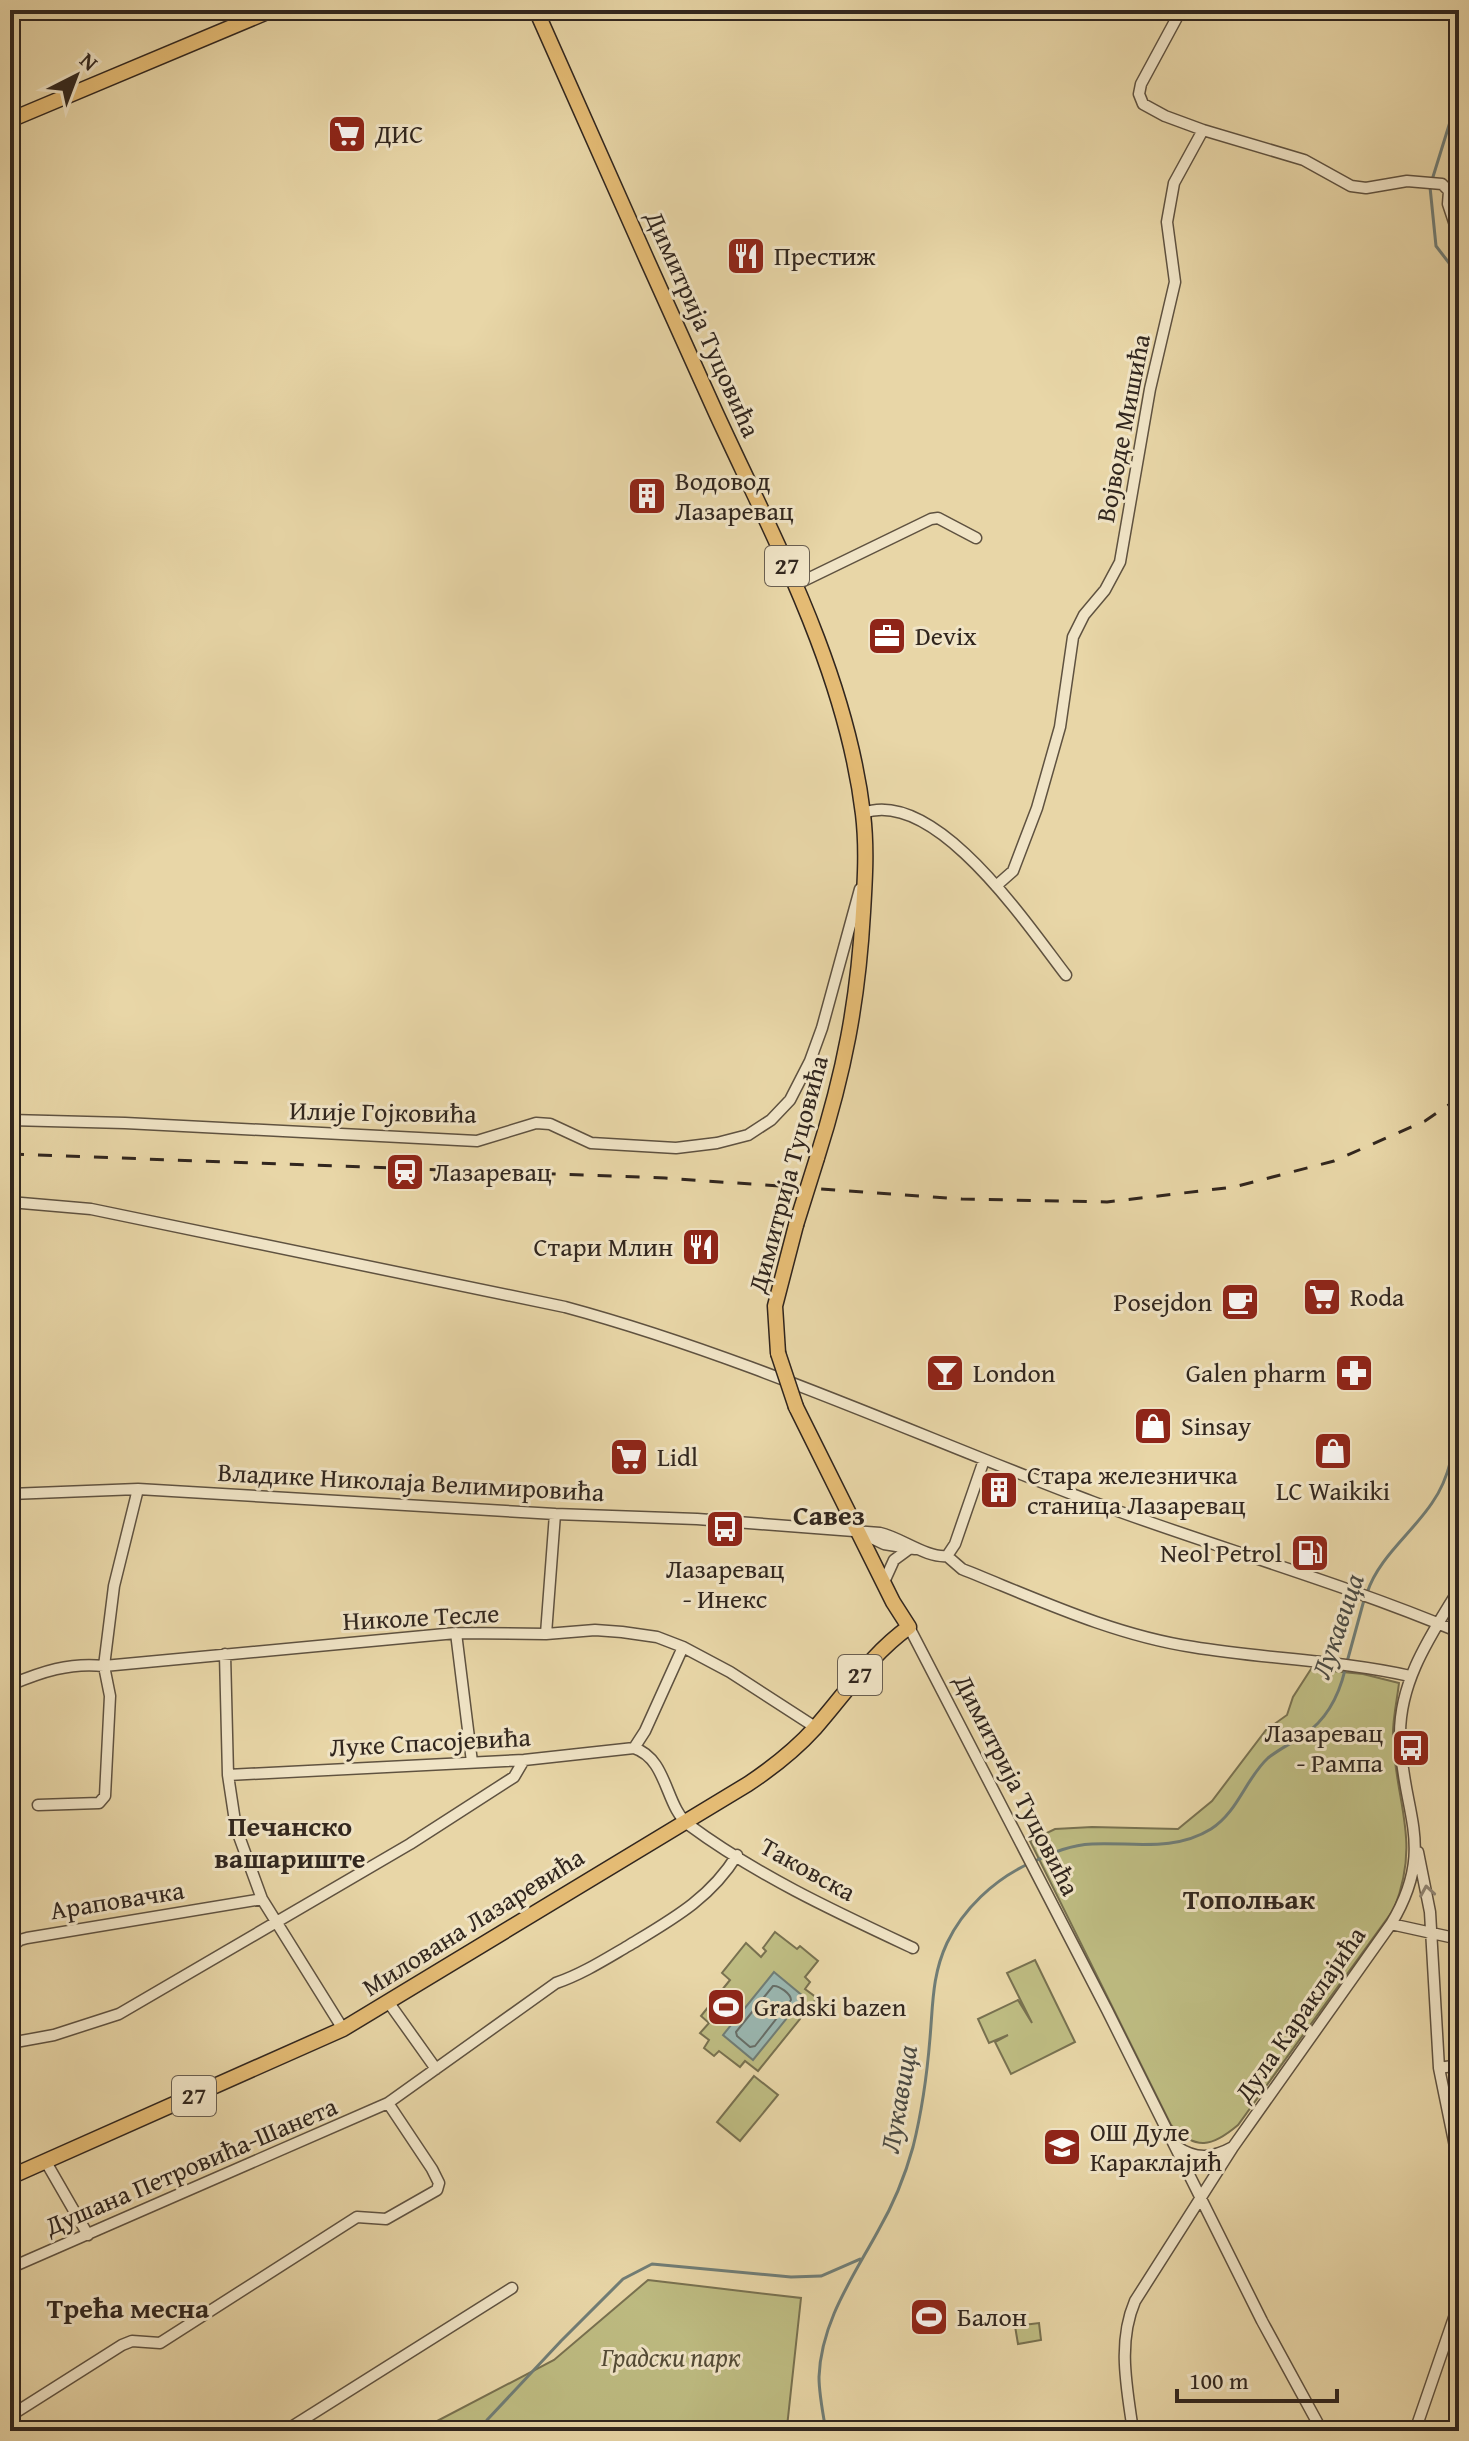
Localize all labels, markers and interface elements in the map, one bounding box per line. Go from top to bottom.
north arrow [36,36,116,116]
text: N [73,44,106,78]
supermarket icon: ДИС [326,113,368,155]
place label: ДИС [374,114,423,153]
street label: Димитрија Туцовића [636,203,771,444]
restaurant icon: Престиж [725,235,767,277]
place label: Престиж [774,236,876,275]
street label: Војводе Мишића [1085,330,1160,525]
place label: Водовод Лазаревац [675,461,794,530]
building icon: Водовод Лазаревац [626,475,668,517]
road number: 27 [765,546,809,586]
office icon: Devix [866,615,908,657]
place label: Devix [915,616,977,655]
street label: Димитрија Туцовића [737,1050,838,1298]
street label: Илије Гојковића [289,1090,477,1133]
station icon: Лазаревац [384,1151,426,1193]
place label: Лазаревац [433,1152,552,1191]
restaurant icon: Стари Млин [680,1226,722,1268]
place label: Стари Млин [533,1227,673,1266]
supermarket icon: Roda [1301,1276,1343,1318]
place label: Roda [1350,1277,1405,1316]
cafe icon: Posejdon [1219,1281,1261,1323]
place label: Posejdon [1114,1282,1212,1321]
bar icon: London [924,1352,966,1394]
pharmacy icon: Galen pharm [1333,1352,1375,1394]
place label: London [973,1353,1056,1392]
place label: Galen pharm [1186,1353,1326,1392]
shop icon: Sinsay [1132,1405,1174,1447]
place label: Sinsay [1181,1406,1251,1445]
shop icon: LC Waikiki [1312,1430,1354,1472]
supermarket icon: Lidl [608,1436,650,1478]
place label: Lidl [657,1437,698,1476]
street label: Владике Николаја Велимировића [217,1452,606,1511]
place label: Стара железничка станица Лазаревац [1027,1455,1246,1524]
building icon: Стара железничка станица Лазаревац [978,1469,1020,1511]
place label: LC Waikiki [1276,1471,1390,1510]
district label: Савез [793,1494,865,1535]
bus stop icon: Лазаревац - Инекс [704,1508,746,1550]
fuel station icon: Neol Petrol [1289,1532,1331,1574]
place label: Neol Petrol [1160,1533,1282,1572]
place label: Лазаревац - Инекс [666,1549,785,1618]
water label: Лукавица [1299,1568,1374,1684]
street label: Николе Тесле [342,1593,500,1640]
road number: 27 [838,1655,882,1695]
street label: Димитрија Туцовића [944,1666,1091,1903]
place label: Лазаревац - Рампа [1264,1713,1384,1782]
street label: Луке Спасојевића [328,1717,532,1766]
bus stop icon: Лазаревац - Рампа [1390,1727,1432,1769]
district label: Печанско вашариште [214,1805,366,1878]
street label: Таковска [753,1826,864,1911]
street label: Милована Лазаревића [354,1837,592,2006]
street label: Араповачка [47,1870,187,1929]
district label: Тополњак [1183,1878,1316,1919]
one-way arrow [1419,1885,1436,1898]
street label: Дула Караклајића [1224,1917,1375,2110]
sports icon: Gradski bazen [705,1986,747,2028]
place label: Gradski bazen [754,1987,907,2026]
water label: Лукавица [868,2042,927,2156]
road number: 27 [172,2076,216,2116]
street label: Душана Петровића-Шанета [38,2086,344,2245]
place label: ОШ Дуле Караклајић [1090,2112,1222,2181]
school or university icon: ОШ Дуле Караклајић [1041,2126,1083,2168]
district label: Трећа месна [47,2287,210,2328]
sports icon: Балон [908,2296,950,2338]
place label: Балон [957,2297,1027,2336]
park label: Градски парк [600,2337,741,2376]
scale bar [1177,2353,1337,2403]
text: 100 m [1189,2363,1249,2398]

